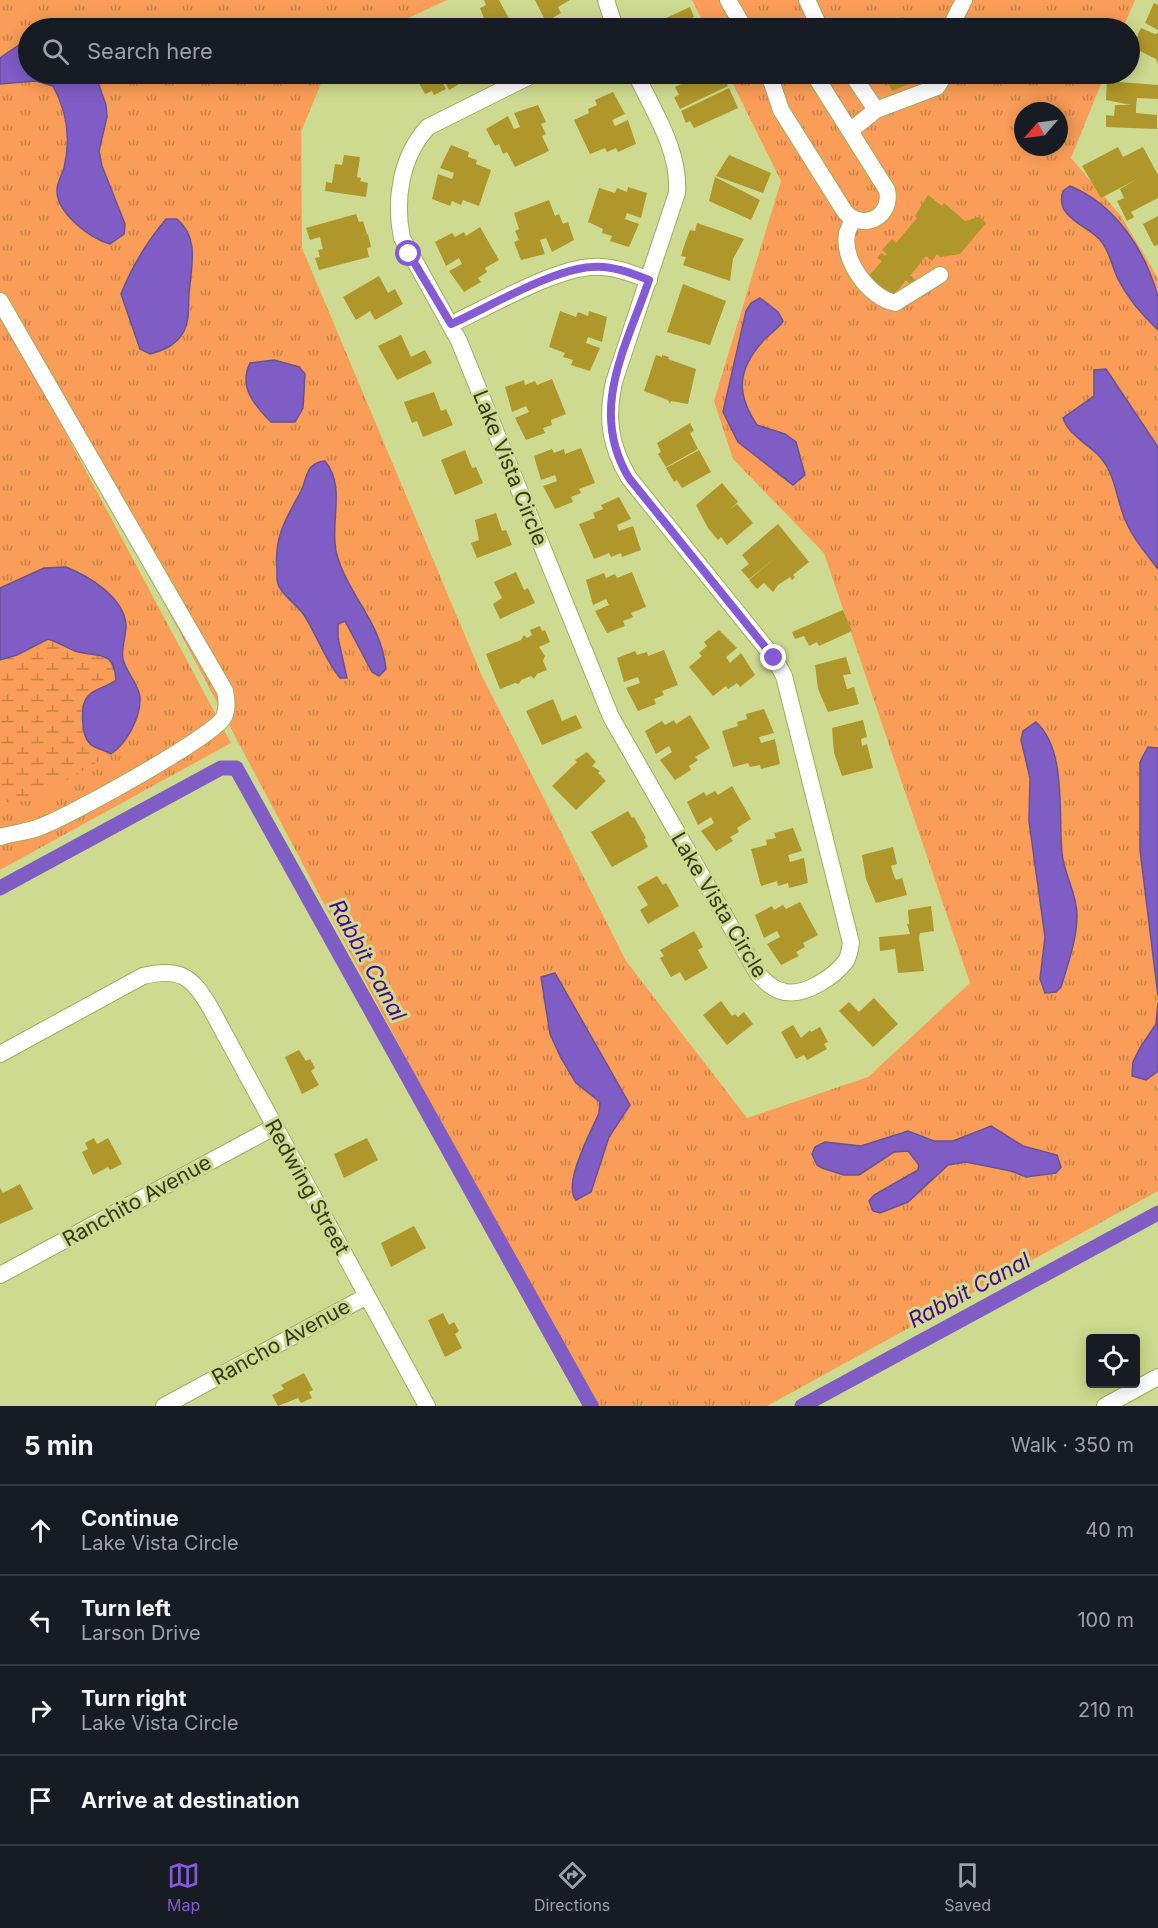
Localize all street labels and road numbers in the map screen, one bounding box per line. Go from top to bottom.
street label: Lake Vista Circle [468,386,553,549]
street label: Lake Vista Circle [666,827,773,982]
street label: Redwing Street [260,1115,355,1259]
street label: Ranchito Avenue [58,1149,215,1252]
street label: Rancho Avenue [207,1293,354,1390]

